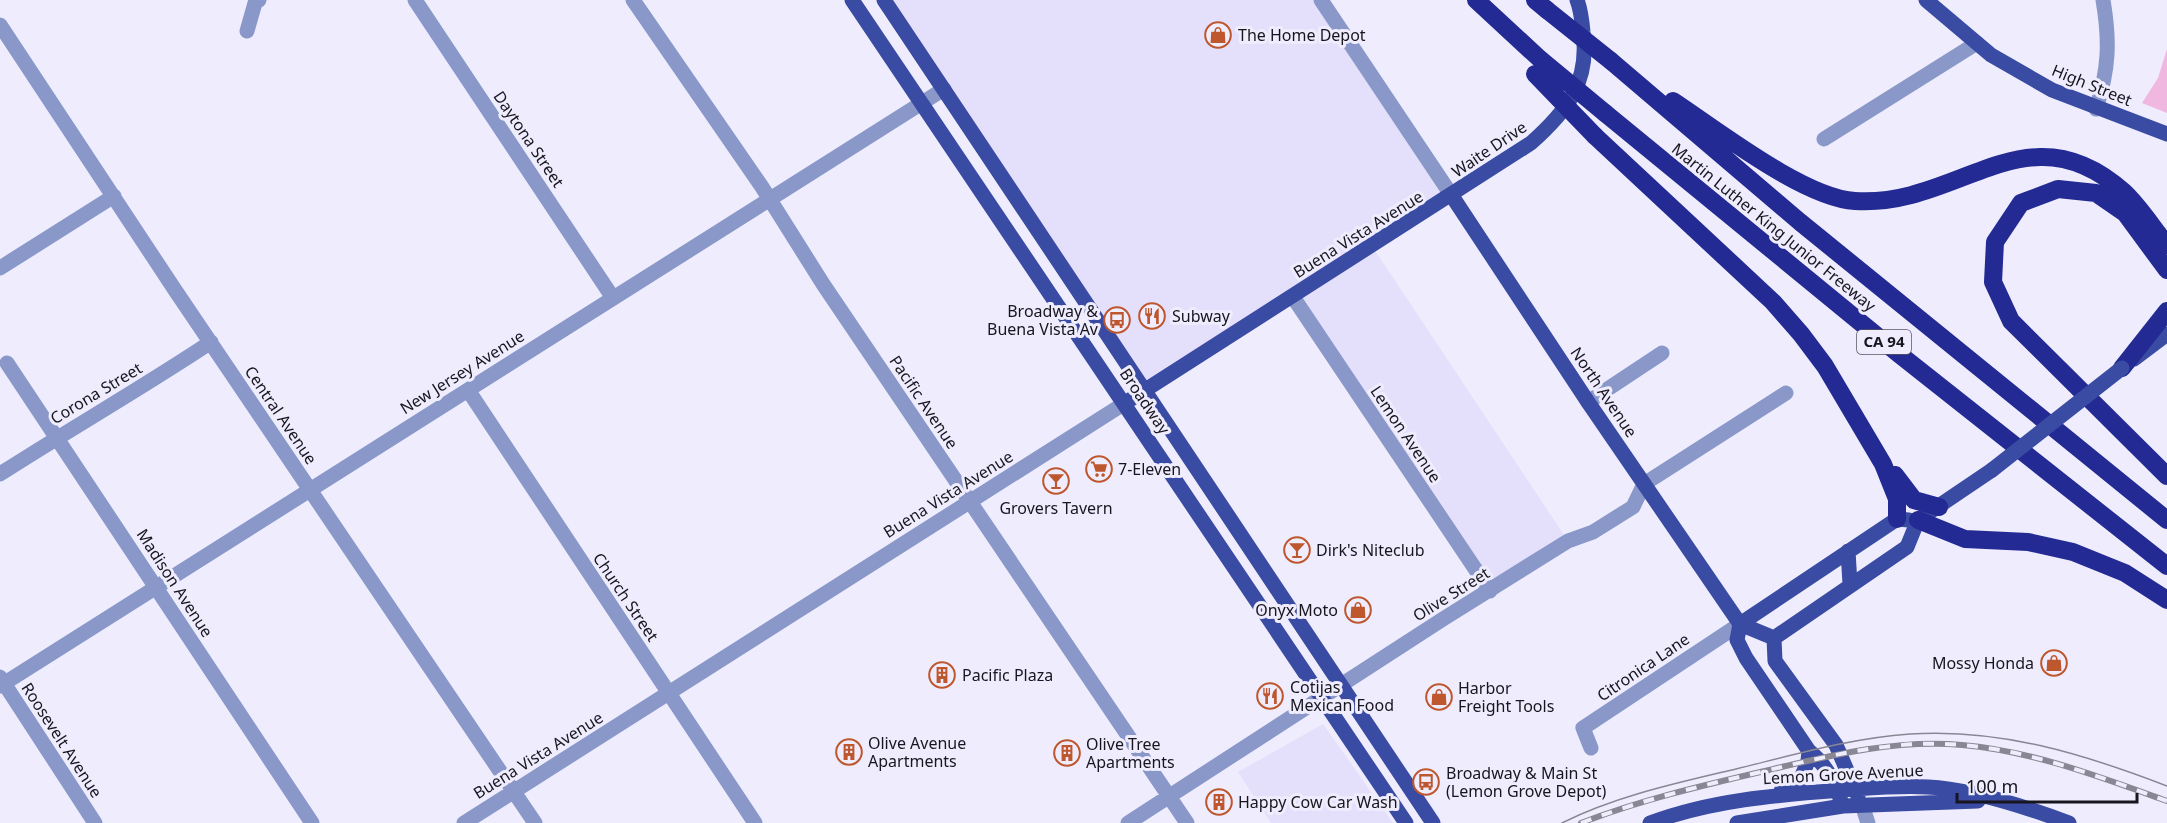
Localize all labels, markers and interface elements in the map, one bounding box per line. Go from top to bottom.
shop icon: The Home Depot [1203,20,1233,50]
place label: The Home Depot [1238,24,1366,46]
street label: High Street [2049,59,2136,111]
street label: Daytona Street [489,86,570,192]
street label: Waite Drive [1447,116,1531,182]
street label: Martin Luther King Junior Freeway [1667,138,1881,317]
street label: Buena Vista Avenue [1289,185,1427,283]
place label: Broadway & Buena Vista Av [987,300,1099,340]
restaurant icon: Subway [1137,301,1167,331]
bus stop icon: Broadway & Buena Vista Av [1102,305,1132,335]
place label: Subway [1172,305,1231,327]
street label: New Jersey Avenue [396,325,528,419]
road number: CA 94 [1857,330,1911,354]
street label: North Avenue [1566,343,1642,441]
street label: Pacific Avenue [885,351,963,453]
street label: Corona Street [46,357,146,429]
street label: Central Avenue [240,361,322,469]
street label: Broadway [1115,364,1176,439]
street label: Lemon Avenue [1365,381,1447,487]
street label: Buena Vista Avenue [879,445,1017,543]
supermarket icon: 7-Eleven [1084,454,1114,484]
place label: 7-Eleven [1118,458,1181,480]
bar icon: Grovers Tavern [1041,466,1071,496]
place label: Grovers Tavern [999,497,1113,519]
street label: Madison Avenue [132,525,218,641]
bar icon: Dirk's Niteclub [1282,535,1312,565]
place label: Dirk's Niteclub [1316,539,1425,561]
street label: Church Street [588,548,664,646]
street label: Olive Street [1408,562,1494,626]
shop icon: Onyx Moto [1343,595,1373,625]
place label: Onyx Moto [1255,599,1338,621]
street label: Citronica Lane [1592,628,1694,706]
shop icon: Mossy Honda [2039,648,2069,678]
place label: Mossy Honda [1932,652,2034,674]
building icon: Pacific Plaza [927,660,957,690]
place label: Pacific Plaza [962,664,1053,686]
place label: Cotijas Mexican Food [1290,676,1394,716]
place label: Harbor Freight Tools [1458,677,1554,717]
street label: Roosevelt Avenue [17,678,107,802]
restaurant icon: Cotijas Mexican Food [1255,681,1285,711]
shop icon: Harbor Freight Tools [1424,682,1454,712]
street label: Buena Vista Avenue [469,706,607,804]
place label: Olive Avenue Apartments [868,732,966,772]
place label: Olive Tree Apartments [1086,733,1175,773]
building icon: Olive Avenue Apartments [834,737,864,767]
building icon: Olive Tree Apartments [1052,738,1082,768]
street label: Lemon Grove Avenue [1762,759,1924,789]
place label: Broadway & Main St (Lemon Grove Depot) [1446,762,1607,802]
scale bar [1957,766,2137,804]
bus stop icon: Broadway & Main St (Lemon Grove Depot) [1411,767,1441,797]
text: 100 m [1966,774,2018,798]
building icon: Happy Cow Car Wash [1204,787,1234,817]
place label: Happy Cow Car Wash [1238,791,1398,813]

